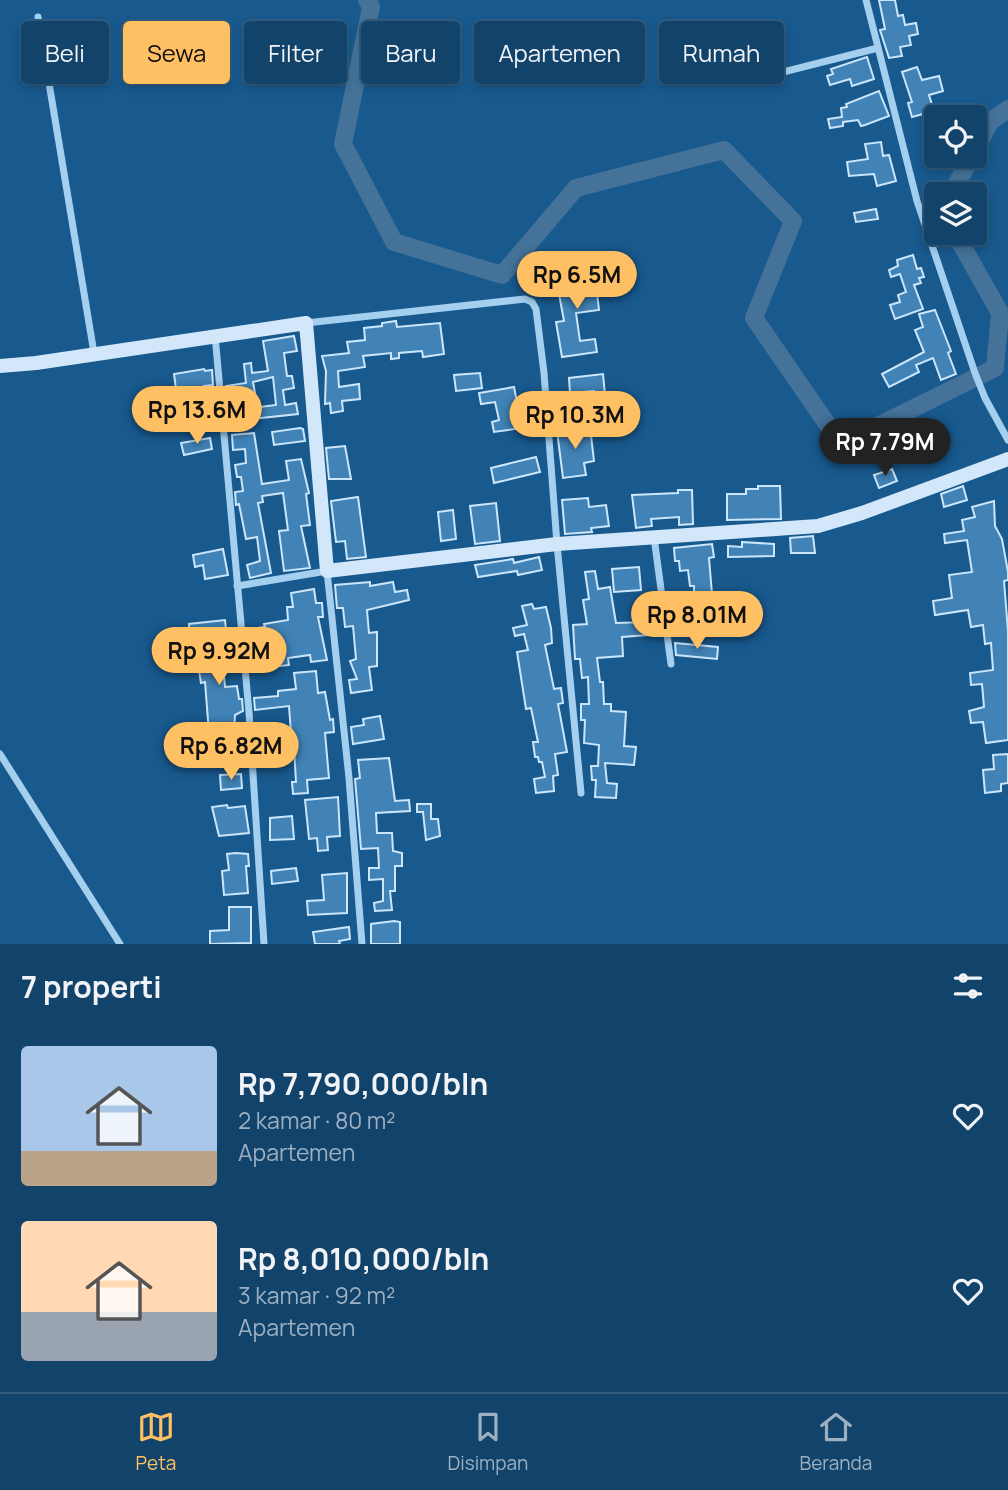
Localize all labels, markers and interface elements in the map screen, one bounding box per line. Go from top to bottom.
chip: Beli [21,21,109,84]
chip: Sewa [123,21,230,84]
chip: Filter [244,21,347,84]
chip: Baru [361,21,460,84]
chip: Apartemen [474,21,645,84]
chip: Rumah [659,21,784,84]
map controls [924,105,987,245]
button: locate [924,105,987,168]
button: layers [924,182,987,245]
pin: Rp 6.5M [512,252,642,311]
text: Rp 6.5M [533,258,621,290]
pin: Rp 13.6M [125,386,269,446]
pin: Rp 10.3M [503,392,647,451]
text: Rp 13.6M [148,393,246,425]
text: Rp 10.3M [525,398,625,430]
pin: Rp 7.79M [813,419,957,478]
text: Rp 7.79M [835,425,935,457]
pin: Rp 8.01M [625,592,769,651]
text: Rp 8.01M [647,598,747,630]
pin: Rp 9.92M [147,628,291,687]
text: Rp 9.92M [168,634,270,666]
pin: Rp 6.82M [159,722,303,782]
text: Rp 6.82M [180,729,282,761]
text: 7 properti [21,966,162,1007]
icon: filters [949,967,987,1005]
text: Rp 7,790,000/bln [238,1063,488,1104]
icon: home [77,1074,161,1158]
icon: heart [949,1097,987,1135]
text: 2 kamar · 80 m² [238,1104,396,1136]
text: Apartemen [238,1136,355,1168]
text: Rp 8,010,000/bln [238,1238,489,1279]
icon: home [77,1249,161,1333]
icon: heart [949,1272,987,1310]
text: 3 kamar · 92 m² [238,1279,395,1311]
text: Apartemen [238,1311,355,1343]
tab: Peta [136,1408,176,1476]
tab: Disimpan [448,1408,528,1476]
tab: Beranda [800,1408,872,1476]

